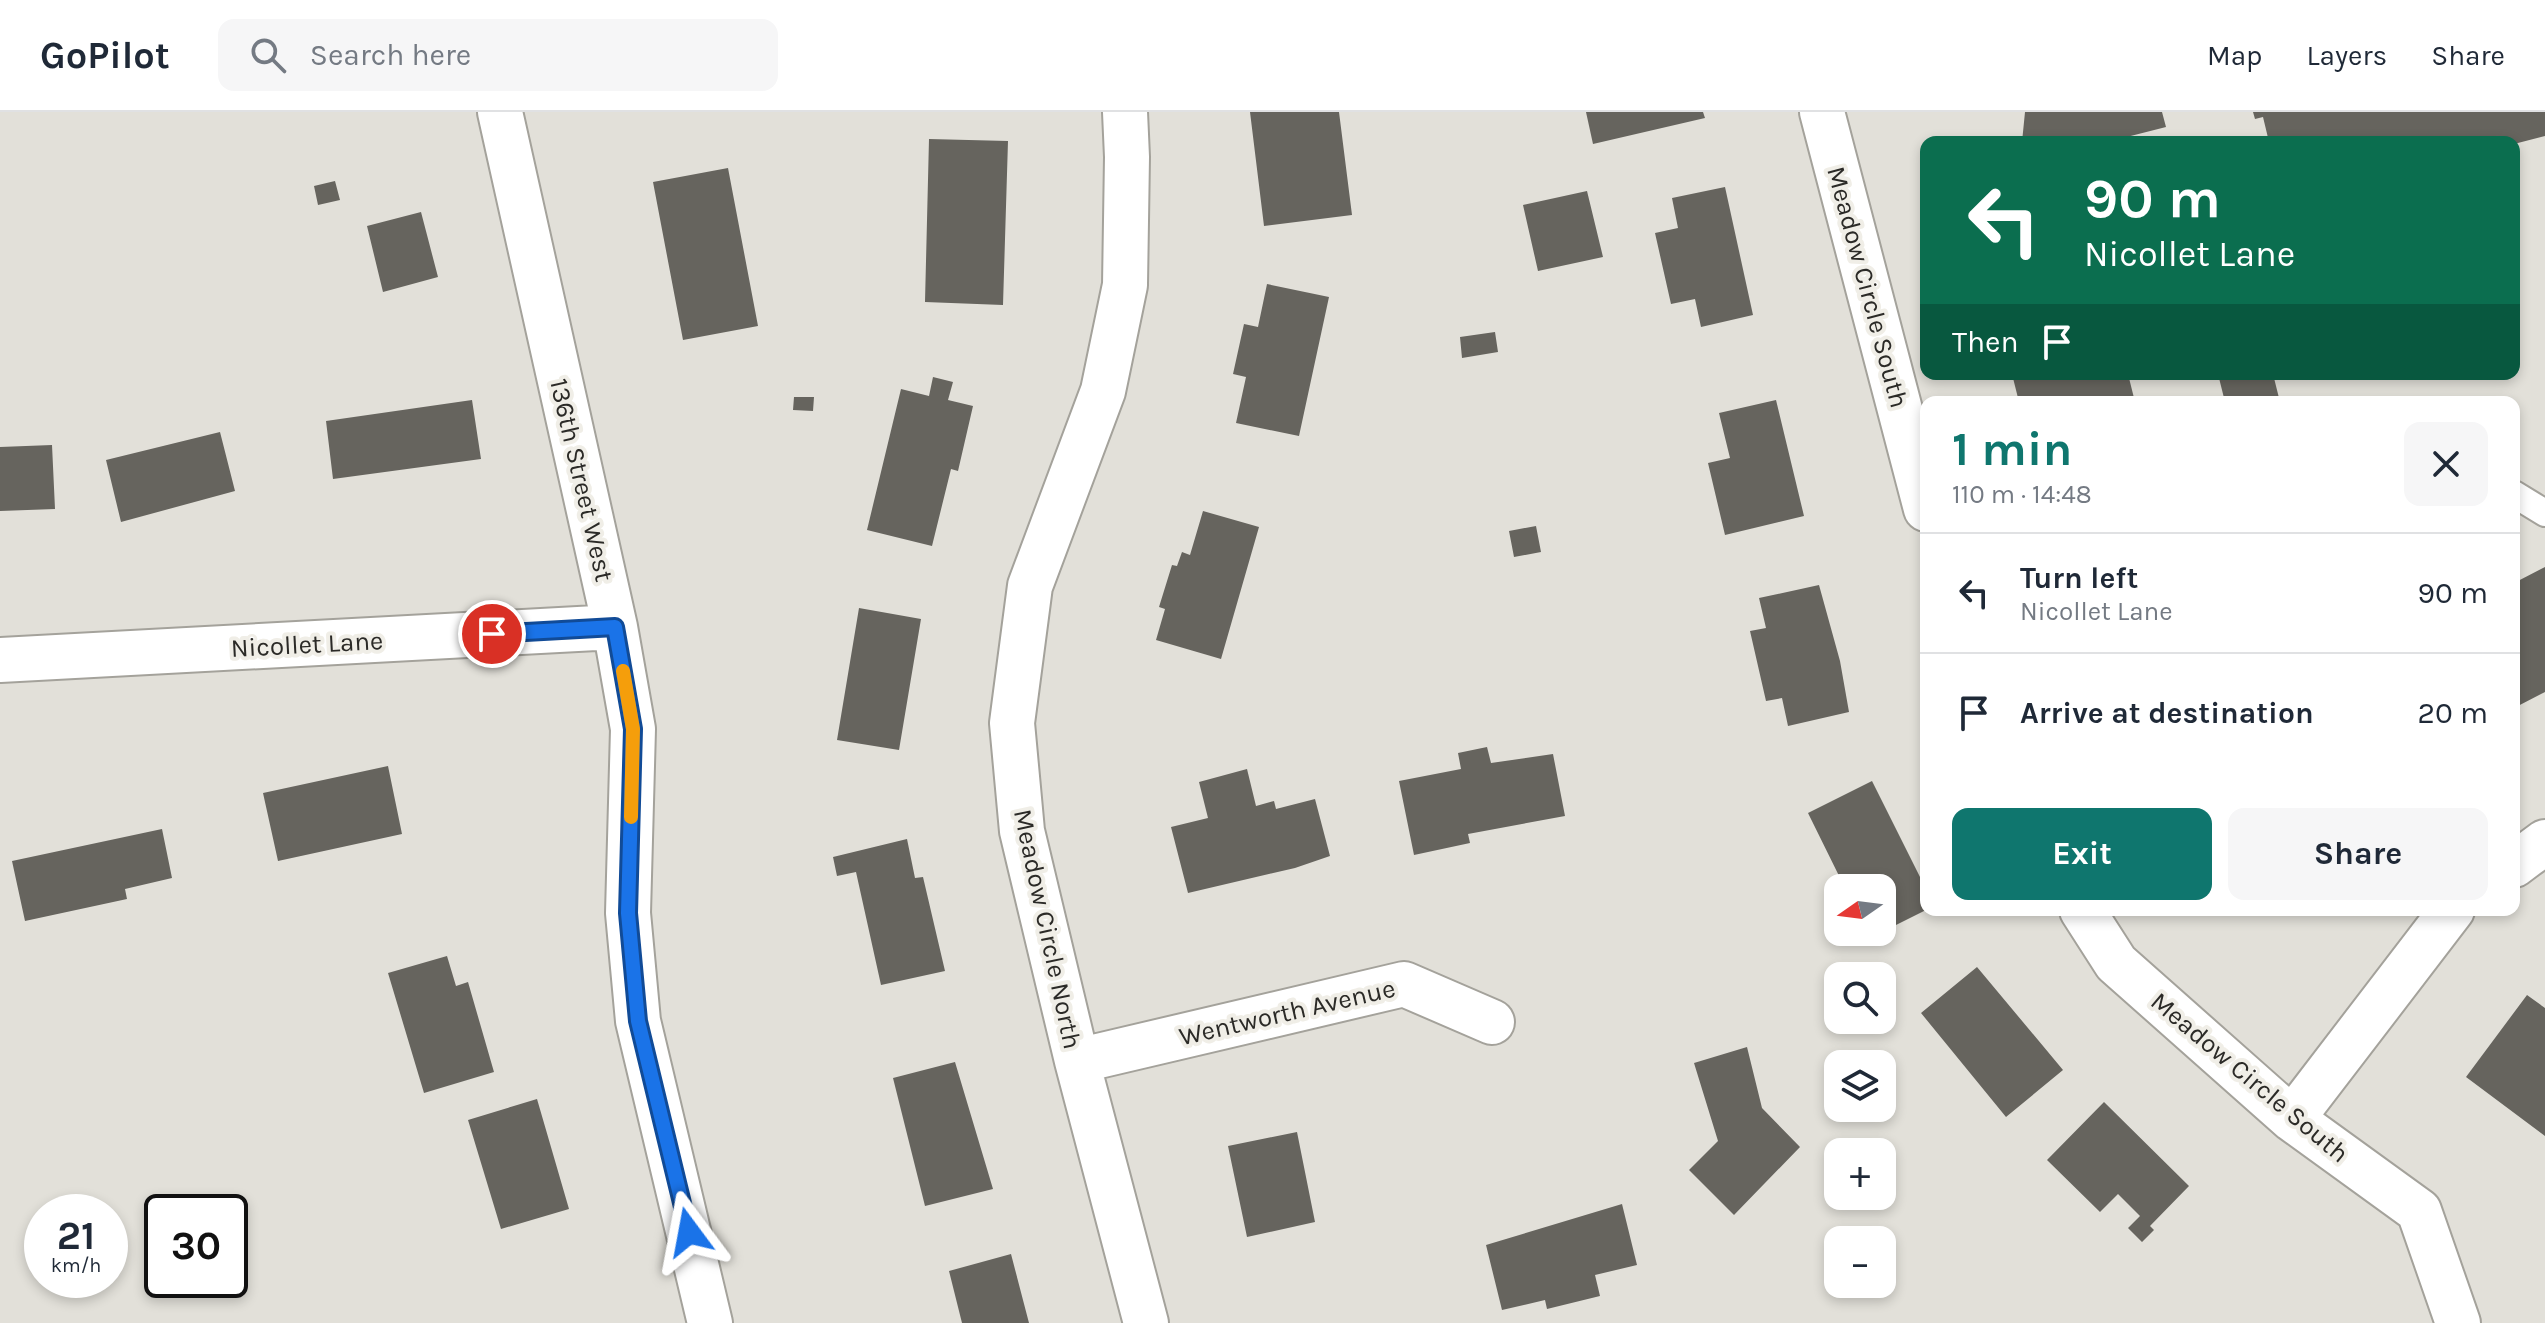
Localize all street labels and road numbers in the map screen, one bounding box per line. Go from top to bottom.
street label: Meadow Circle South [1820,163,1915,411]
street label: 136th Street West [543,376,620,585]
street label: Nicollet Lane [230,625,384,664]
street label: Meadow Circle North [1007,806,1088,1052]
street label: Wentworth Avenue [1176,973,1398,1052]
street label: Meadow Circle South [2144,986,2355,1169]

